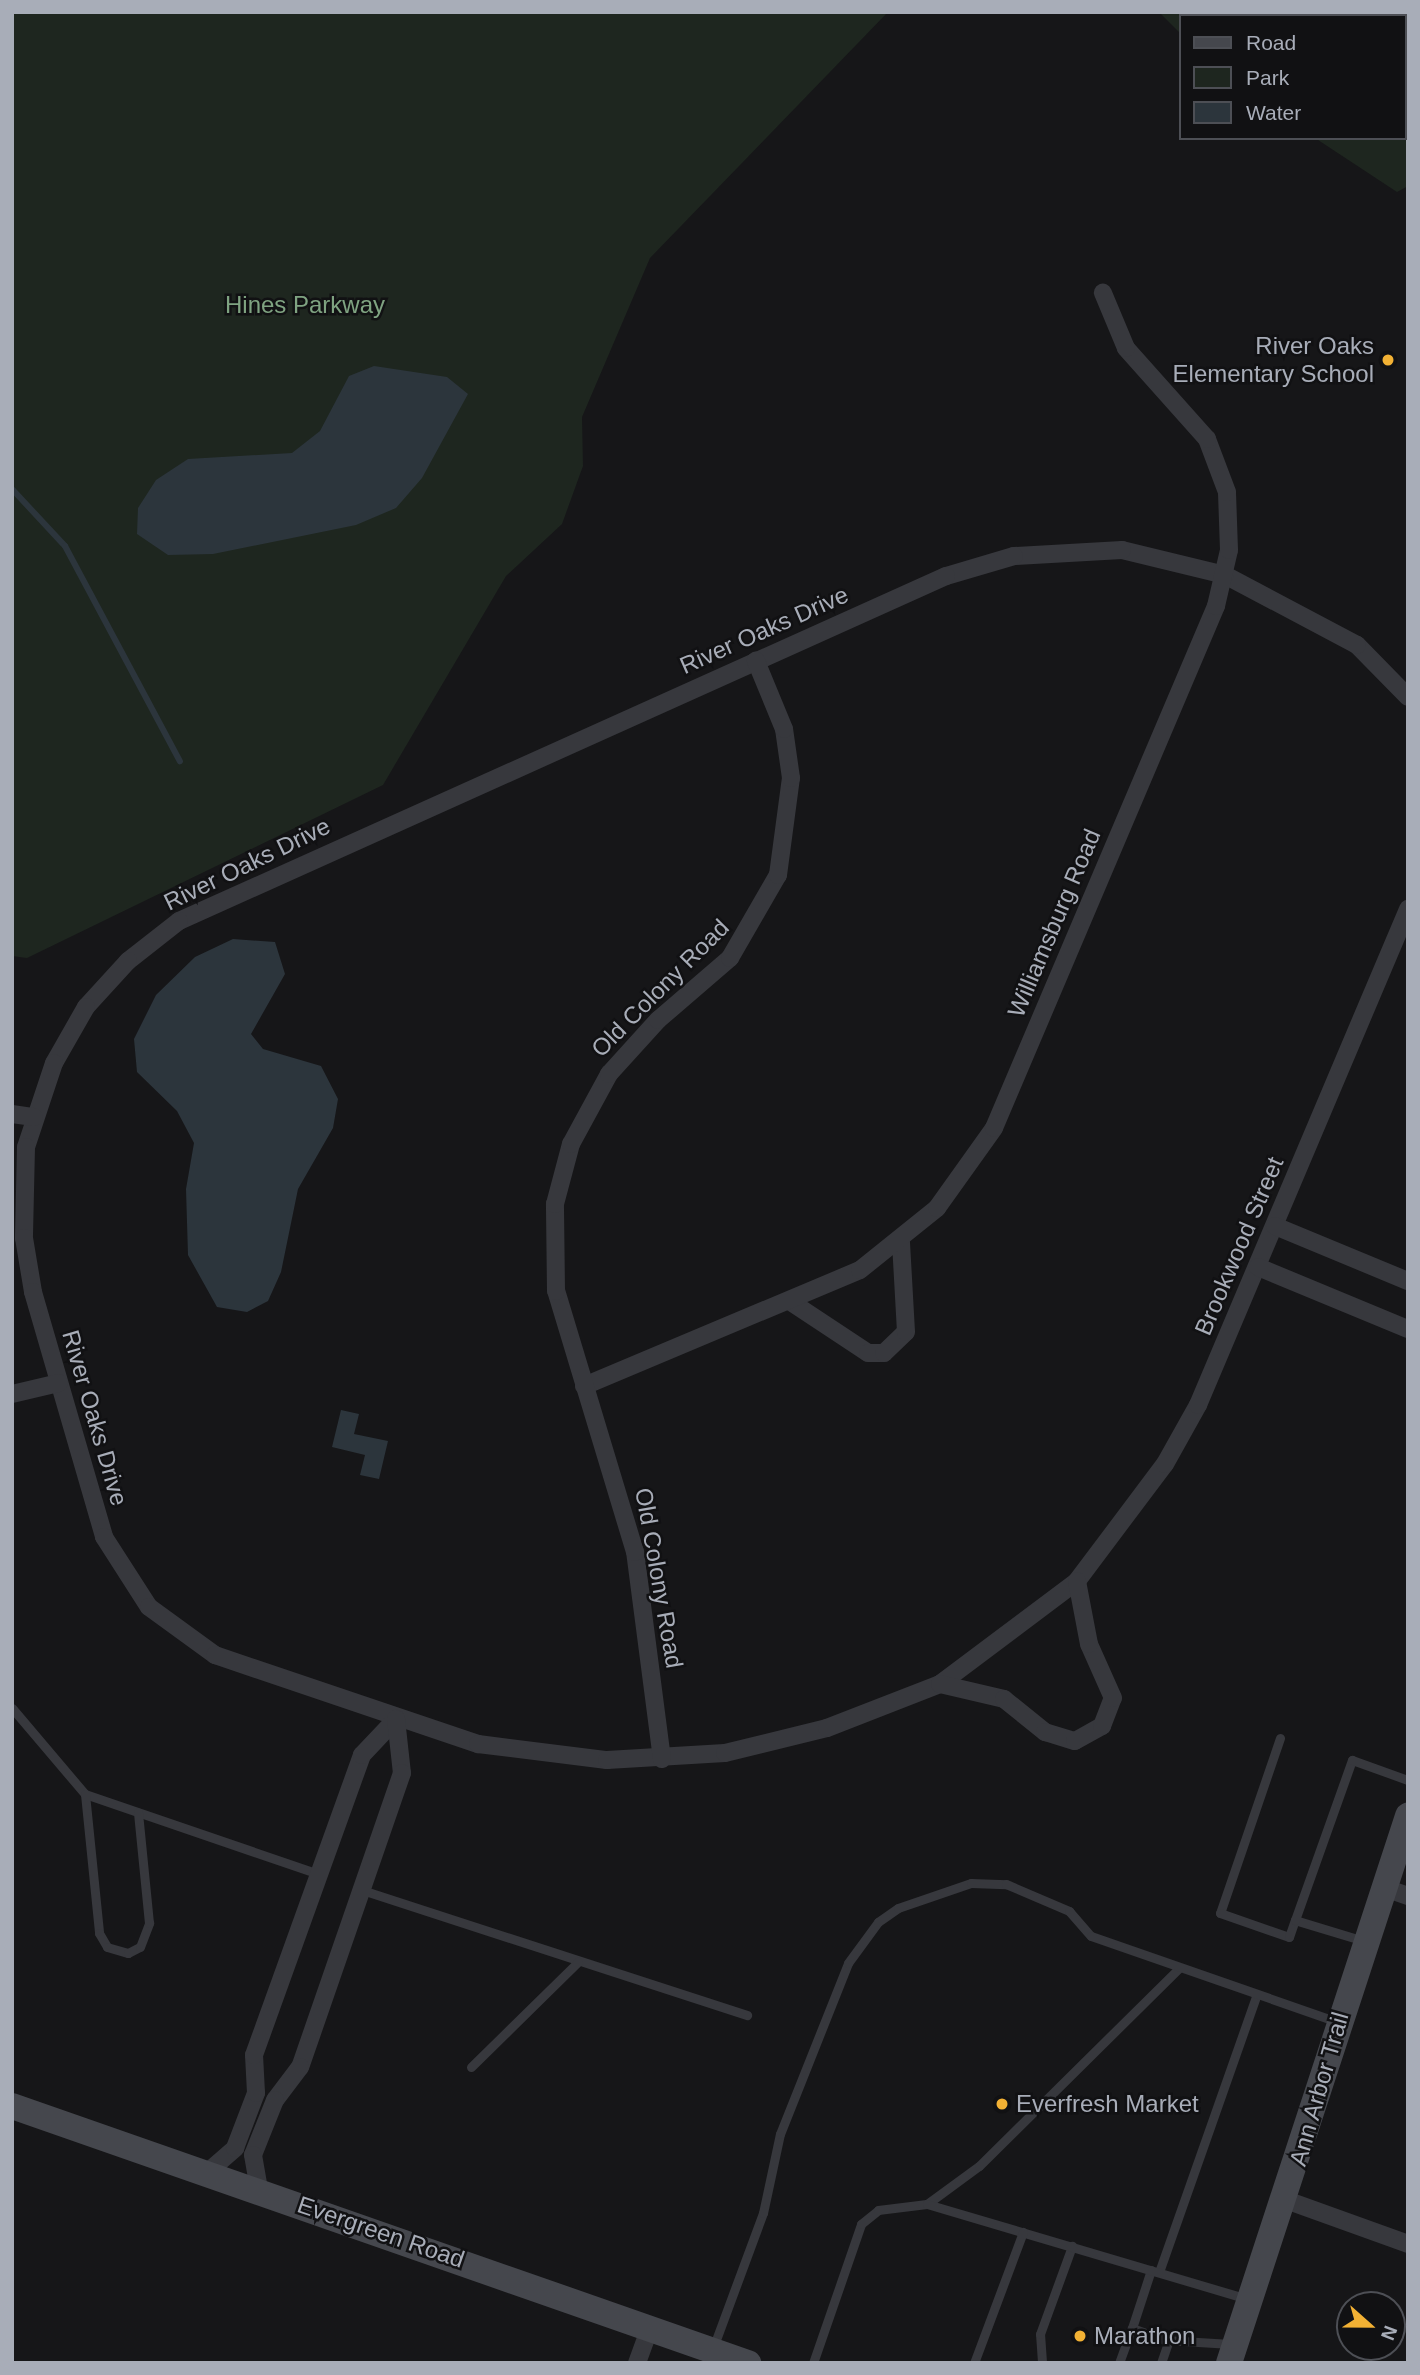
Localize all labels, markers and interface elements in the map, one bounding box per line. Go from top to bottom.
legend [1178,14,1406,140]
text: Road [1246,31,1296,54]
text: Park [1246,66,1289,89]
text: Water [1246,101,1301,124]
park label: Hines Parkway [225,291,385,319]
place label: River Oaks Elementary School [1173,332,1374,388]
marker: River Oaks Elementary School [1380,352,1396,368]
street label: River Oaks Drive [675,580,853,680]
street label: River Oaks Drive [159,811,335,917]
street label: Williamsburg Road [1001,825,1107,1021]
street label: Old Colony Road [585,913,735,1063]
street label: Brookwood Street [1188,1153,1290,1339]
street label: River Oaks Drive [56,1327,134,1509]
street label: Old Colony Road [629,1486,689,1670]
street label: Ann Arbor Trail [1283,2008,1355,2170]
place label: Everfresh Market [1016,2090,1199,2118]
marker: Everfresh Market [994,2096,1010,2112]
street label: Evergreen Road [294,2190,468,2274]
north arrow [1336,2291,1406,2361]
place label: Marathon [1094,2322,1195,2350]
text: N [1377,2323,1401,2343]
marker: Marathon [1072,2328,1088,2344]

